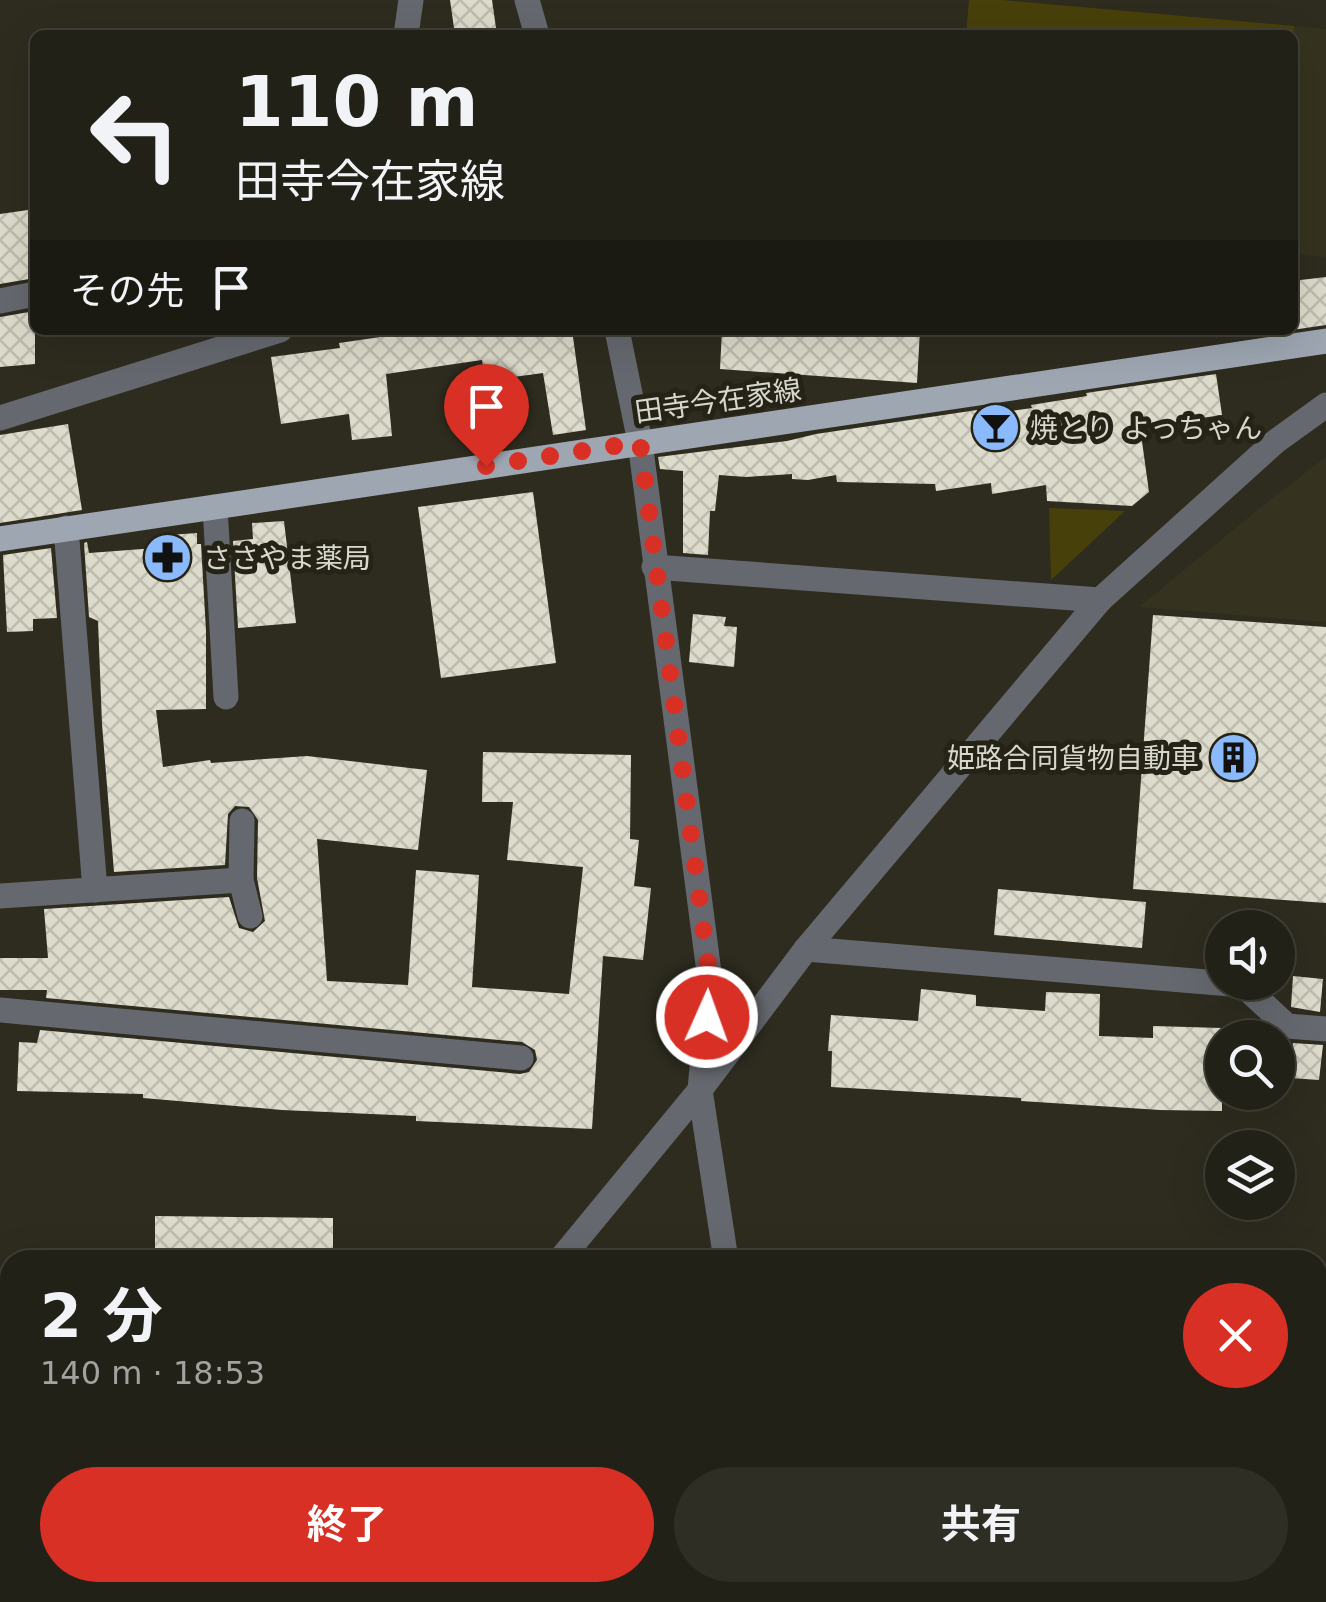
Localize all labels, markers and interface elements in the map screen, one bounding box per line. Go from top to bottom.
text: 110 m [235,61,478,143]
icon: left [70,70,200,200]
text: 田寺今在家線 [235,155,505,208]
icon: arrive [204,260,259,315]
text: その先 [70,269,184,313]
pin [444,364,529,467]
street label: 田寺今在家線 [633,373,803,429]
icon: arrive [459,379,514,434]
bar icon: 焼とり よっちゃん [969,402,1021,454]
place label: 焼とり よっちゃん [1030,412,1262,445]
pharmacy icon: ささやま薬局 [142,532,194,584]
place label: ささやま薬局 [203,542,371,575]
building icon: 姫路合同貨物自動車 [1208,732,1260,784]
place label: 姫路合同貨物自動車 [947,742,1199,775]
map controls [1205,910,1295,1220]
button: sound [1205,910,1295,1000]
position arrow [655,965,759,1069]
button: search [1205,1020,1295,1110]
button: layers [1205,1130,1295,1220]
text: 2 分 [40,1281,163,1351]
button: close [1183,1283,1288,1388]
text: 140 m · 18:53 [40,1354,265,1392]
button: 終了 [40,1467,654,1582]
button: 共有 [674,1467,1288,1582]

